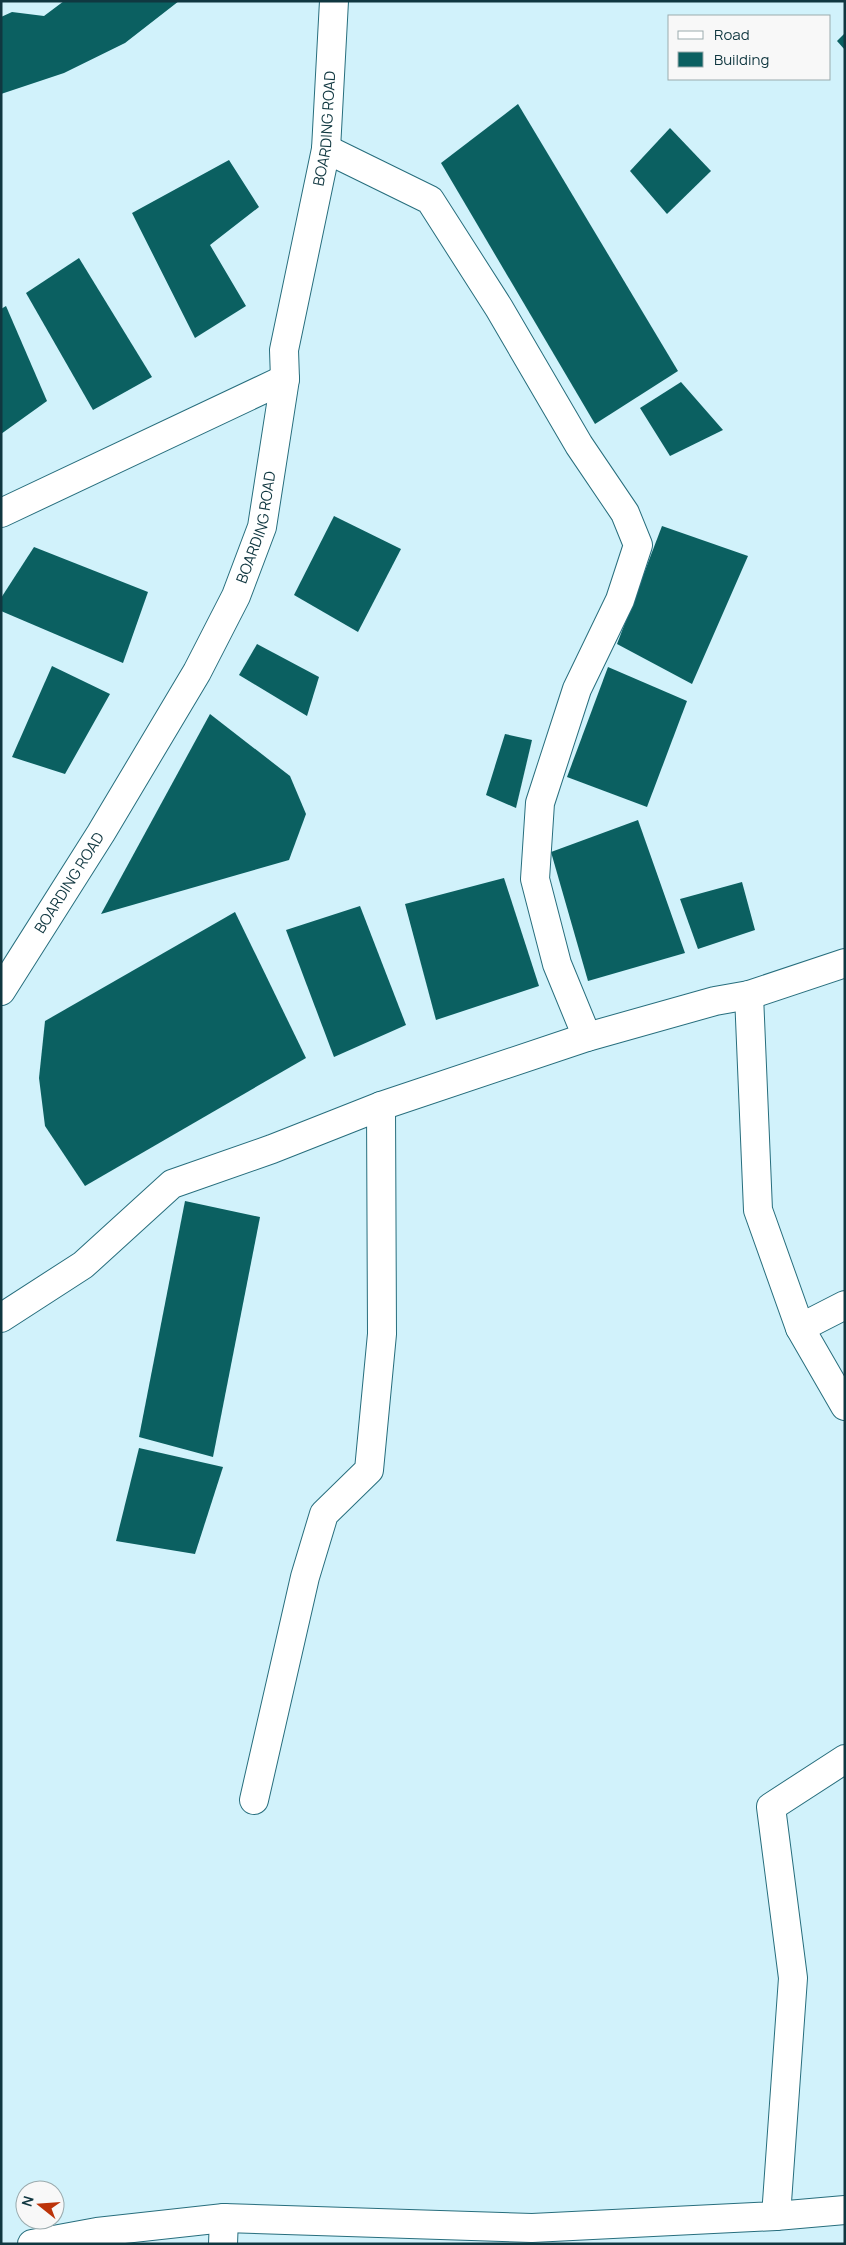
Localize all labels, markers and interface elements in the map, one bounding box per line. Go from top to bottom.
legend [668,15,831,80]
text: Road [714,24,750,45]
text: Building [714,49,769,70]
street label: BOARDING ROAD [308,70,340,188]
street label: BOARDING ROAD [231,470,281,586]
street label: BOARDING ROAD [29,828,109,937]
north arrow [15,2180,65,2230]
text: N [17,2193,38,2209]

